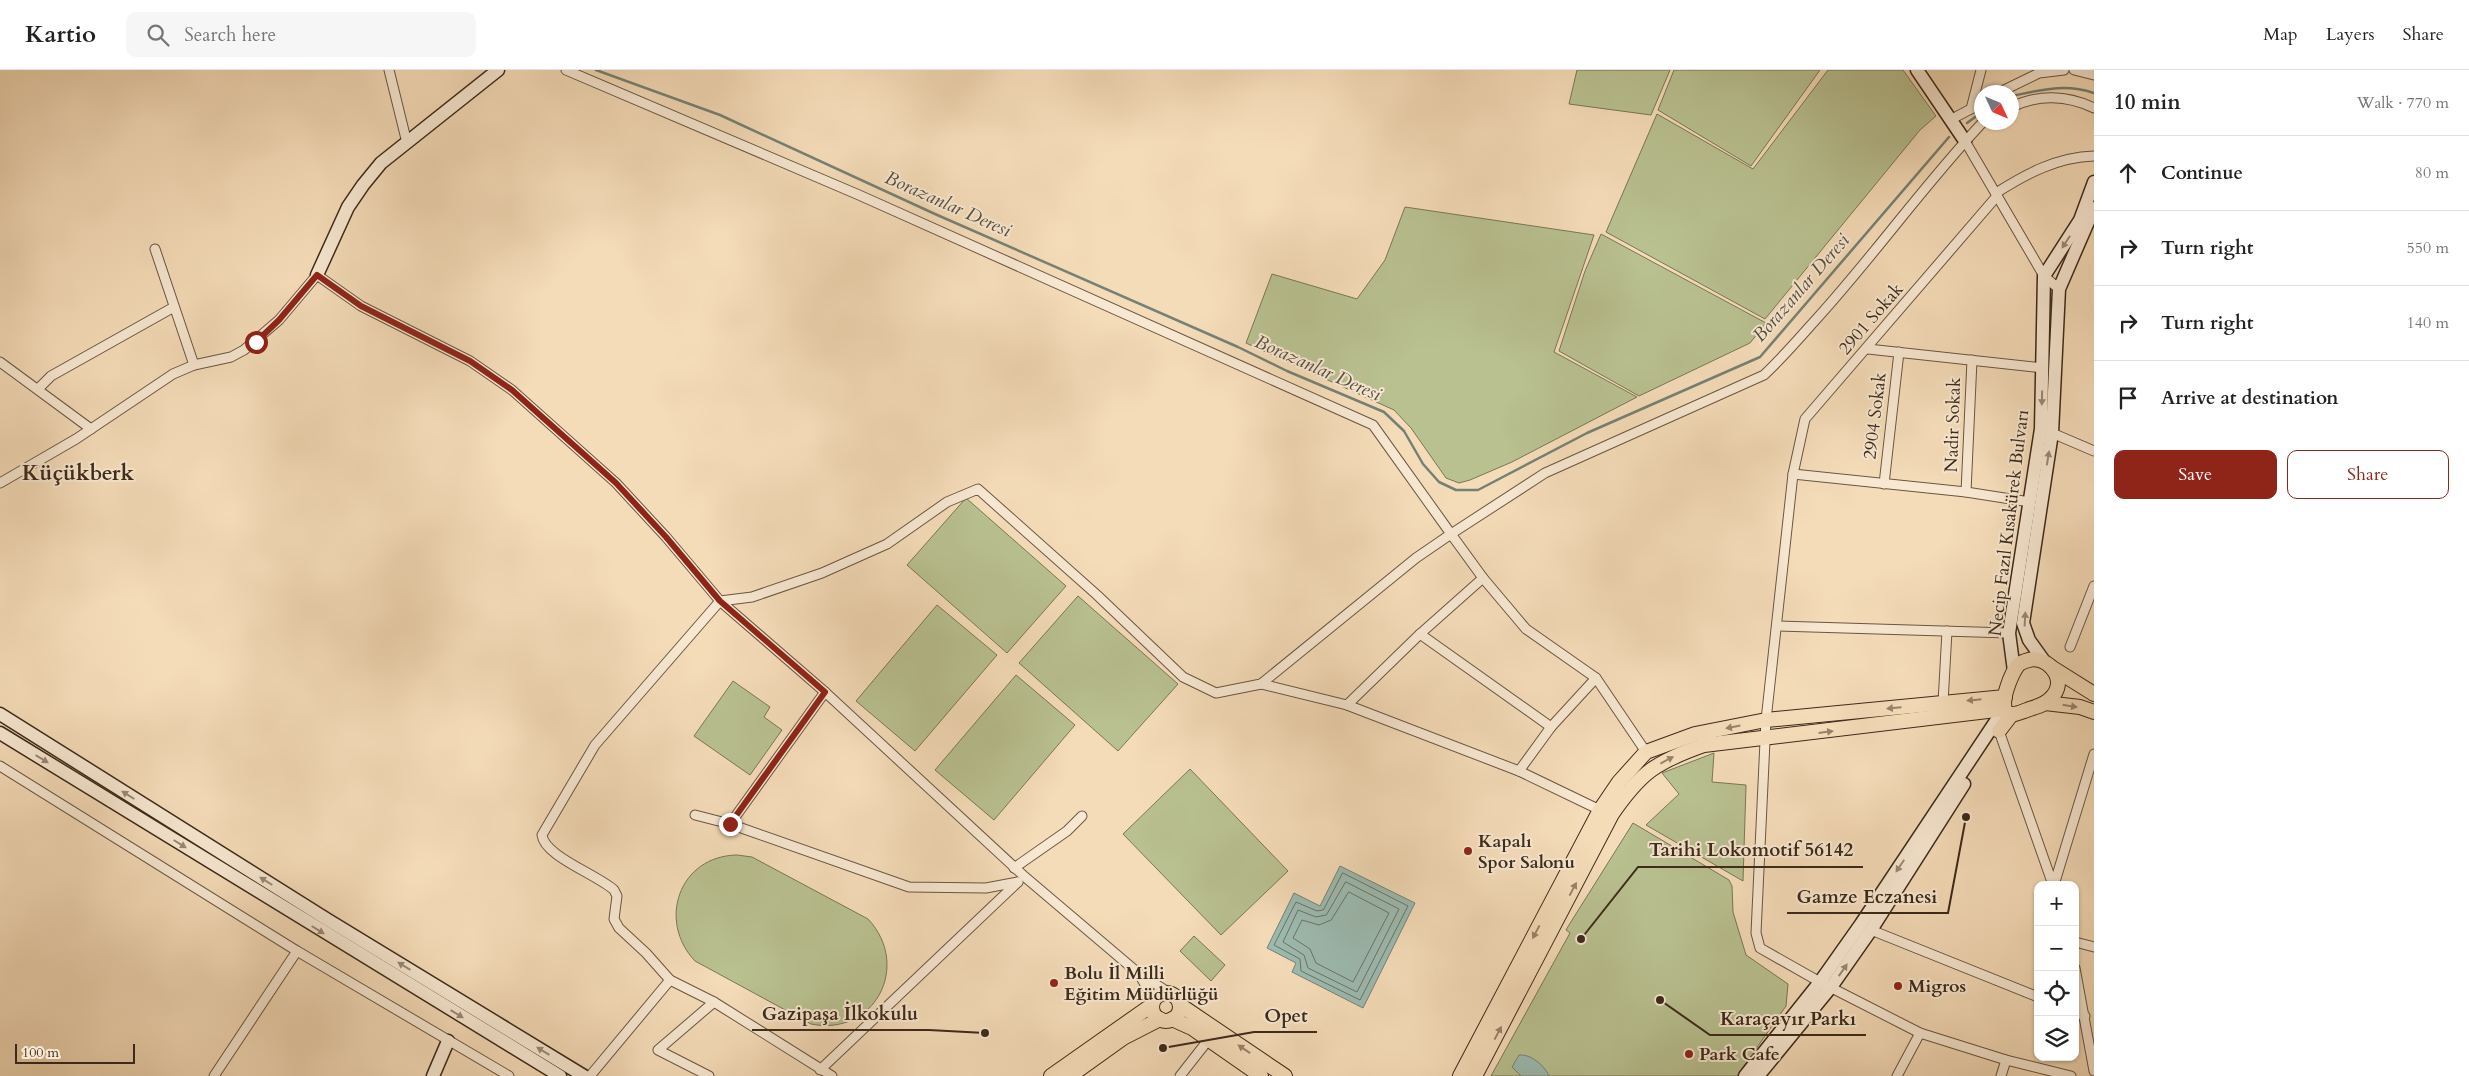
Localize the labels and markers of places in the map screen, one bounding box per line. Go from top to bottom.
place label: Kapalı Spor Salonu [1478,829,1575,875]
callout: Tarihi Lokomotif 56142 [1638,833,1863,867]
marker: Kapalı Spor Salonu [1462,845,1474,857]
callout: Gamze Eczanesi [1787,879,1948,913]
place label: Bolu İl Milli Eğitim Müdürlüğü [1064,961,1219,1007]
place label: Migros [1908,974,1966,999]
marker: Bolu İl Milli Eğitim Müdürlüğü [1048,977,1060,989]
marker: Migros [1892,980,1904,992]
callout: Gazipaşa İlkokulu [752,996,929,1030]
callout: Opet [1254,998,1317,1032]
callout: Karaçayır Parkı [1710,1001,1866,1035]
place label: Park Cafe [1699,1042,1780,1067]
marker: Park Cafe [1683,1048,1695,1060]

